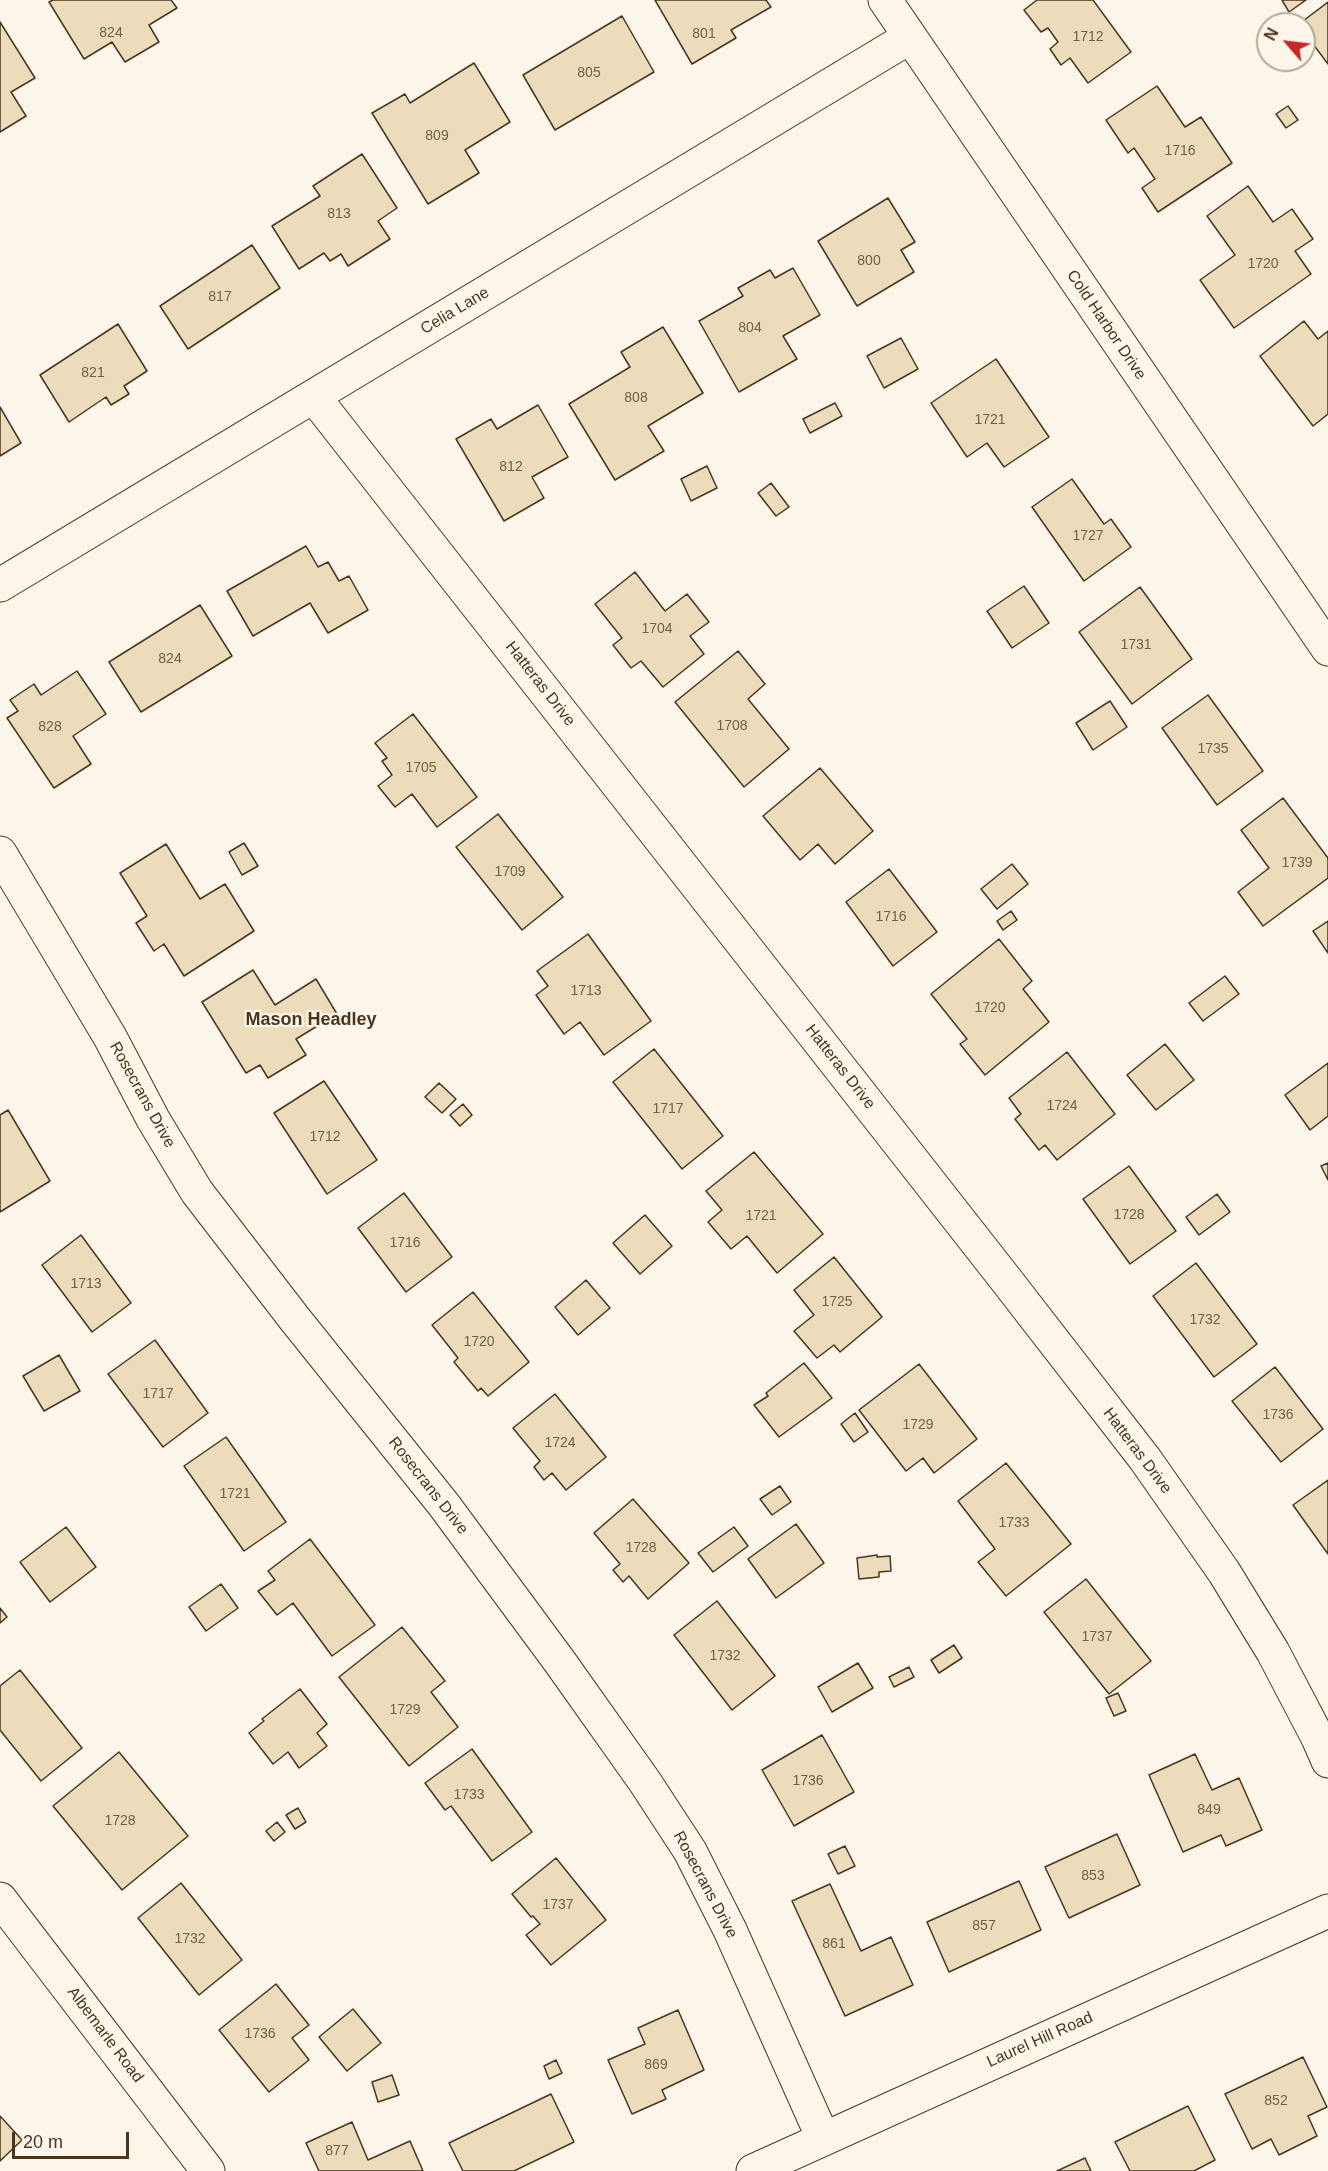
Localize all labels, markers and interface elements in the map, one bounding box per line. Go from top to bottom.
north arrow [1256,12,1316,72]
house number: 824 [99,25,123,41]
text: N [1261,25,1282,43]
house number: 801 [692,26,716,42]
house number: 1712 [1072,29,1104,45]
house number: 805 [577,65,601,81]
house number: 809 [425,128,449,144]
house number: 1716 [1164,143,1196,159]
house number: 813 [327,206,351,222]
house number: 800 [857,253,881,269]
house number: 1720 [1247,256,1279,272]
street label: Cold Harbor Drive [1062,267,1150,383]
street label: Celia Lane [417,283,493,339]
house number: 817 [208,289,232,305]
house number: 804 [738,320,762,336]
house number: 821 [81,365,105,381]
house number: 808 [624,390,648,406]
house number: 1721 [974,412,1006,428]
house number: 812 [499,459,523,475]
house number: 1727 [1072,528,1104,544]
house number: 1704 [641,621,673,637]
house number: 1731 [1120,637,1152,653]
street label: Hatteras Drive [501,638,579,730]
house number: 824 [158,651,182,667]
house number: 1708 [716,718,748,734]
house number: 828 [38,719,62,735]
house number: 1735 [1197,741,1229,757]
house number: 1705 [405,760,437,776]
house number: 1739 [1281,855,1313,871]
house number: 1709 [494,864,526,880]
house number: 1716 [875,909,907,925]
house number: 1713 [570,983,602,999]
house number: 1720 [974,1000,1006,1016]
district label: Mason Headley [245,1009,377,1031]
street label: Hatteras Drive [801,1021,879,1113]
street label: Rosecrans Drive [105,1039,179,1151]
house number: 1724 [1046,1098,1078,1114]
house number: 1717 [652,1101,684,1117]
house number: 1712 [309,1129,341,1145]
house number: 1728 [1113,1207,1145,1223]
house number: 1721 [745,1208,777,1224]
house number: 1716 [389,1235,421,1251]
house number: 1713 [70,1276,102,1292]
house number: 1725 [821,1294,853,1310]
house number: 1732 [1189,1312,1221,1328]
house number: 1720 [463,1334,495,1350]
house number: 1717 [142,1386,174,1402]
street label: Hatteras Drive [1099,1404,1175,1498]
house number: 1736 [1262,1407,1294,1423]
house number: 1729 [902,1417,934,1433]
street label: Rosecrans Drive [384,1433,472,1539]
house number: 1724 [544,1435,576,1451]
house number: 1721 [219,1486,251,1502]
house number: 1733 [998,1515,1030,1531]
house number: 1728 [625,1540,657,1556]
house number: 1737 [1081,1629,1113,1645]
house number: 1732 [709,1648,741,1664]
house number: 1729 [389,1702,421,1718]
house number: 1736 [792,1773,824,1789]
house number: 1733 [453,1787,485,1803]
house number: 849 [1197,1802,1221,1818]
house number: 1728 [104,1813,136,1829]
street label: Rosecrans Drive [669,1828,741,1942]
house number: 853 [1081,1868,1105,1884]
house number: 1737 [542,1897,574,1913]
house number: 857 [972,1918,996,1934]
house number: 1732 [174,1931,206,1947]
house number: 861 [822,1936,846,1952]
street label: Albemarle Road [63,1983,147,2087]
street label: Laurel Hill Road [984,2008,1096,2072]
house number: 1736 [244,2026,276,2042]
house number: 869 [644,2057,668,2073]
house number: 852 [1264,2093,1288,2109]
scale bar [15,2120,132,2158]
text: 20 m [23,2132,63,2152]
house number: 877 [325,2143,349,2159]

